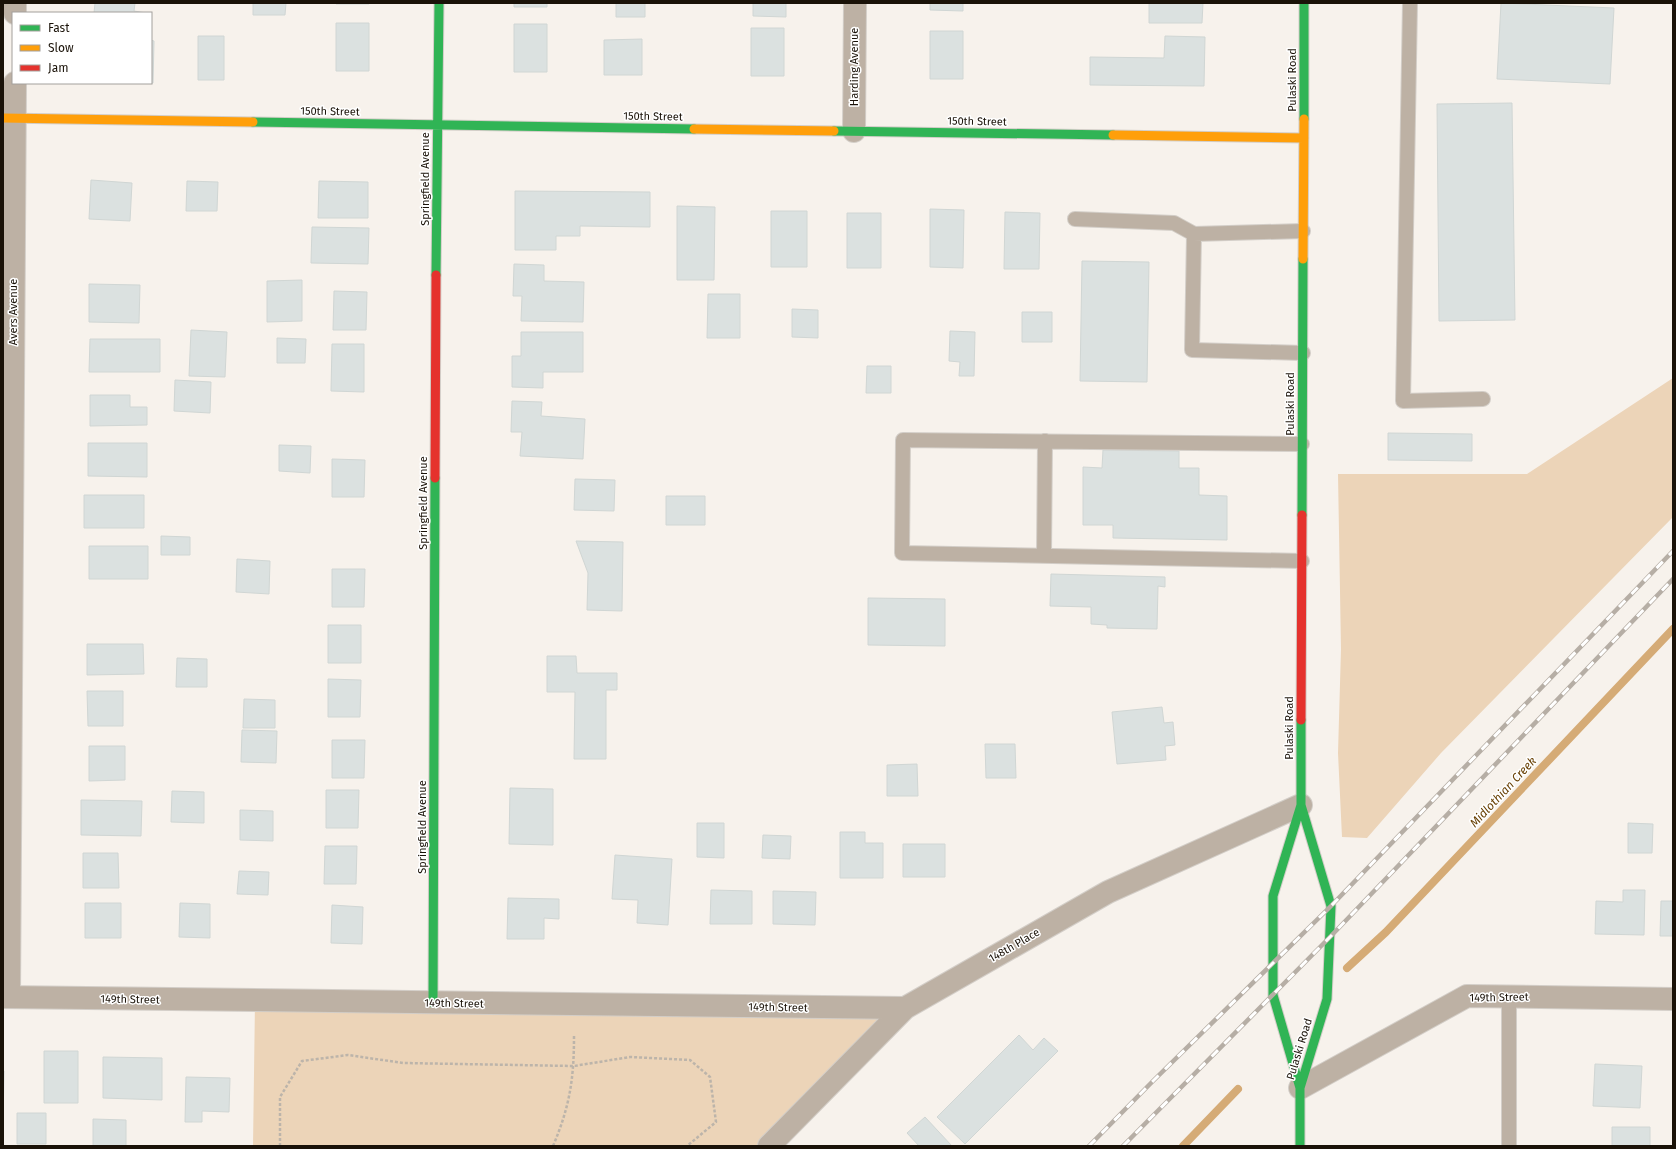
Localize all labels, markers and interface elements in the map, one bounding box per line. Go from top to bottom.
legend [12,12,152,84]
text: Fast [48,21,70,35]
street label: Harding Avenue [848,28,861,106]
text: Slow [48,41,74,55]
street label: Pulaski Road [1286,48,1299,112]
text: Jam [48,61,68,75]
street label: 150th Street [300,104,360,119]
street label: 150th Street [623,109,683,124]
street label: 150th Street [947,114,1007,129]
street label: Springfield Avenue [419,132,432,226]
street label: Avers Avenue [7,279,20,345]
street label: Pulaski Road [1284,372,1297,436]
street label: Springfield Avenue [417,456,430,550]
street label: Pulaski Road [1283,696,1296,760]
water label: Midlothian Creek [1467,754,1539,830]
street label: Springfield Avenue [416,780,429,874]
street label: 148th Place [987,926,1042,965]
street label: 149th Street [1469,990,1529,1005]
street label: 149th Street [100,992,160,1007]
street label: 149th Street [424,996,484,1011]
street label: 149th Street [748,1000,808,1015]
street label: Pulaski Road [1284,1017,1315,1082]

